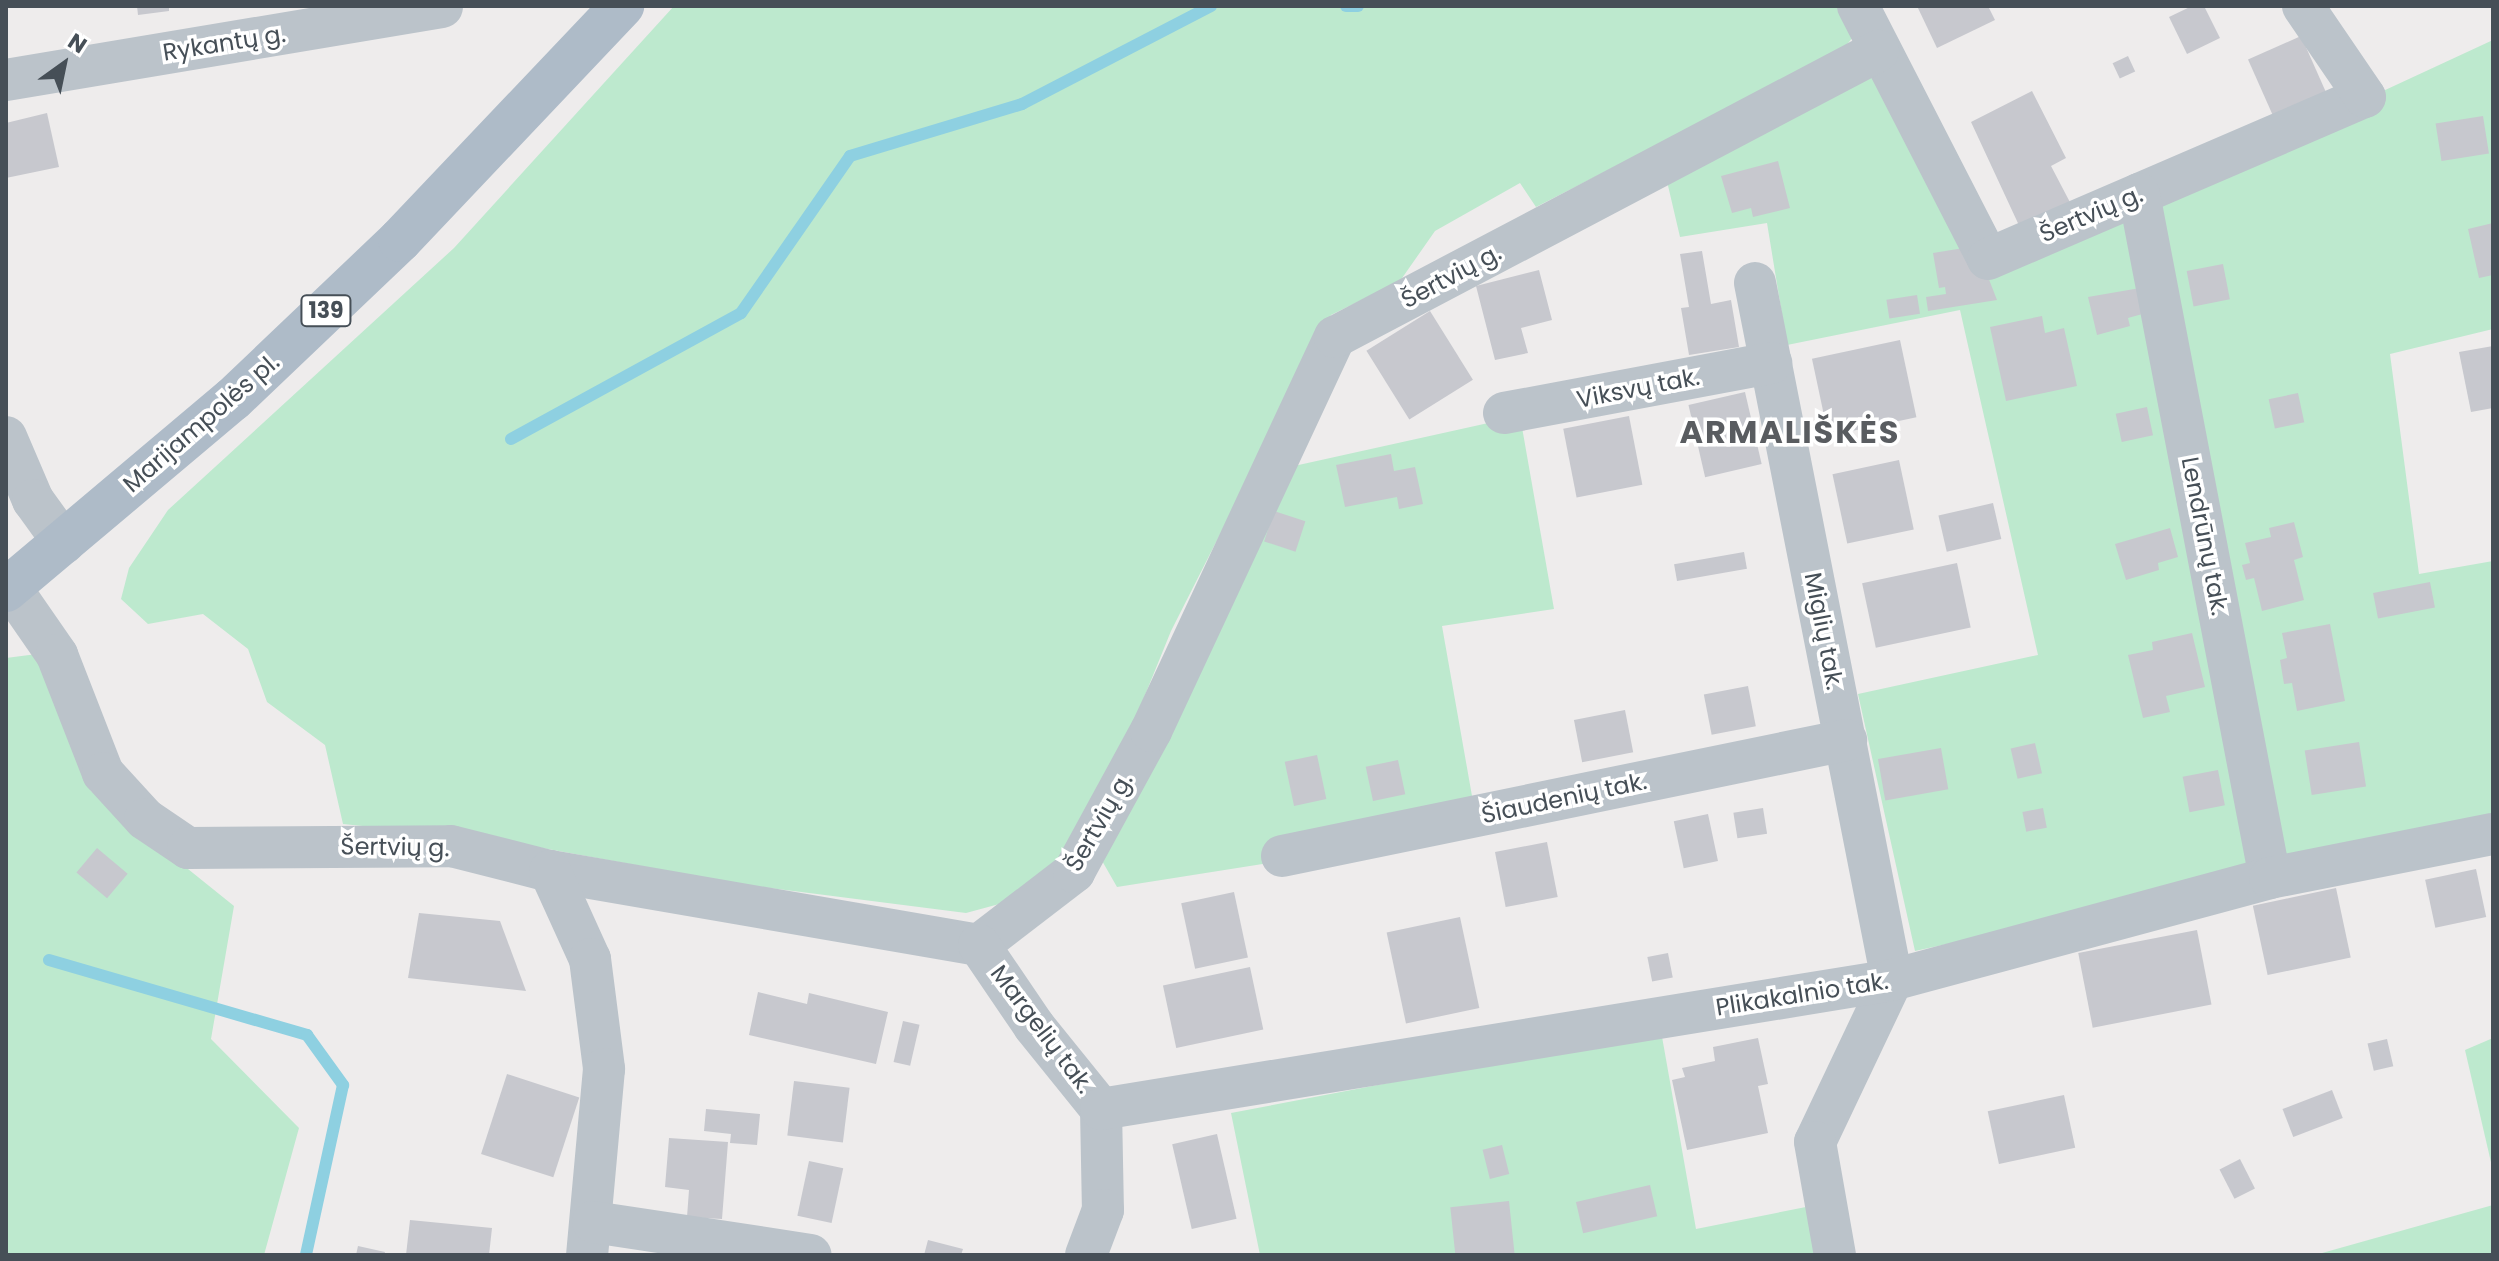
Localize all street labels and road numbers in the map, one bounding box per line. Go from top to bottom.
street label: Rykantų g. [161,19,287,67]
street label: Šertvių g. [2035,179,2147,249]
street label: Šertvių g. [1396,238,1506,314]
road number: 139 [300,293,352,329]
street label: Marijampolės pl. [117,347,285,499]
street label: Viksvų tak. [1574,362,1702,414]
street label: Lendrūnų tak. [2176,454,2234,618]
street label: Miglių tak. [1799,570,1849,692]
street label: Šiaudenių tak. [1479,766,1649,830]
street label: Šertvių g. [1059,768,1139,876]
street label: Šertvių g. [340,832,450,862]
street label: Margelių tak. [984,959,1100,1099]
street label: Plikakalnio tak. [1714,966,1890,1022]

